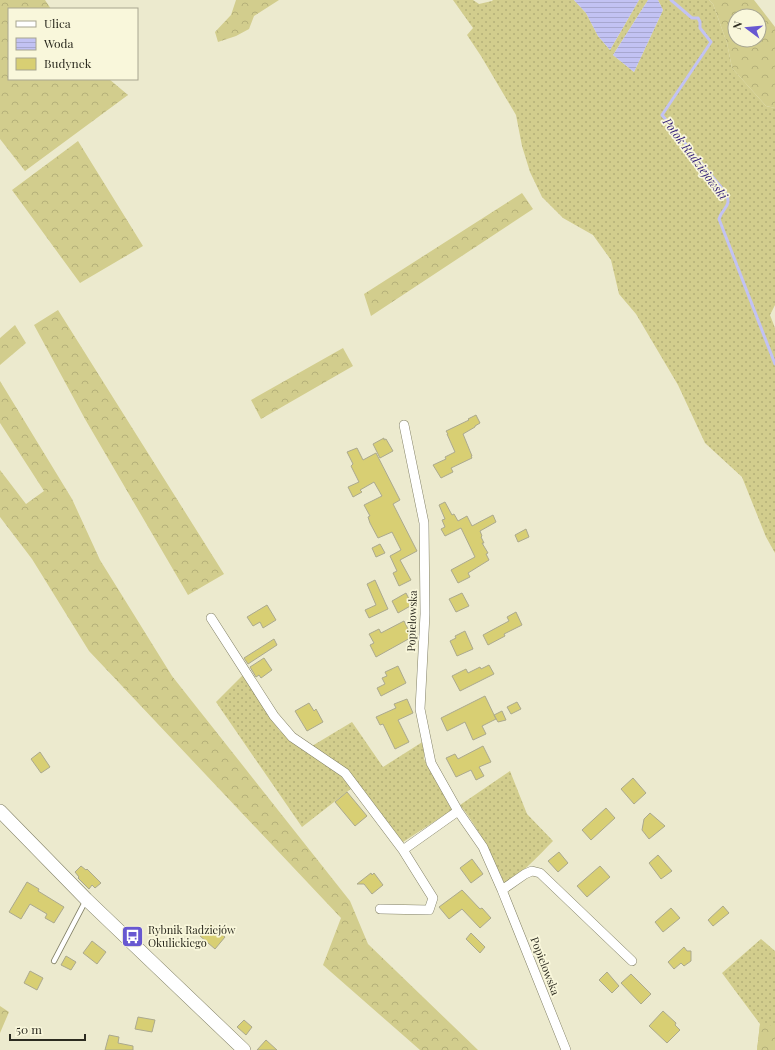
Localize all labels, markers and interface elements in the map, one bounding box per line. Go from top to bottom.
legend [8,8,138,80]
north arrow [727,8,767,48]
text: Ulica [44,15,71,31]
text: N [729,19,745,31]
text: Woda [43,35,74,51]
text: Budynek [44,55,92,71]
water label: Potok Radziejowski [659,113,732,203]
street label: Popielowska [403,590,420,652]
place label: Rybnik Radziejów Okulickiego [148,922,236,950]
bus stop icon: Rybnik Radziejów Okulickiego [120,923,146,949]
street label: Popielowska [527,935,564,998]
scale bar [10,1016,85,1042]
text: 50 m [16,1021,42,1037]

